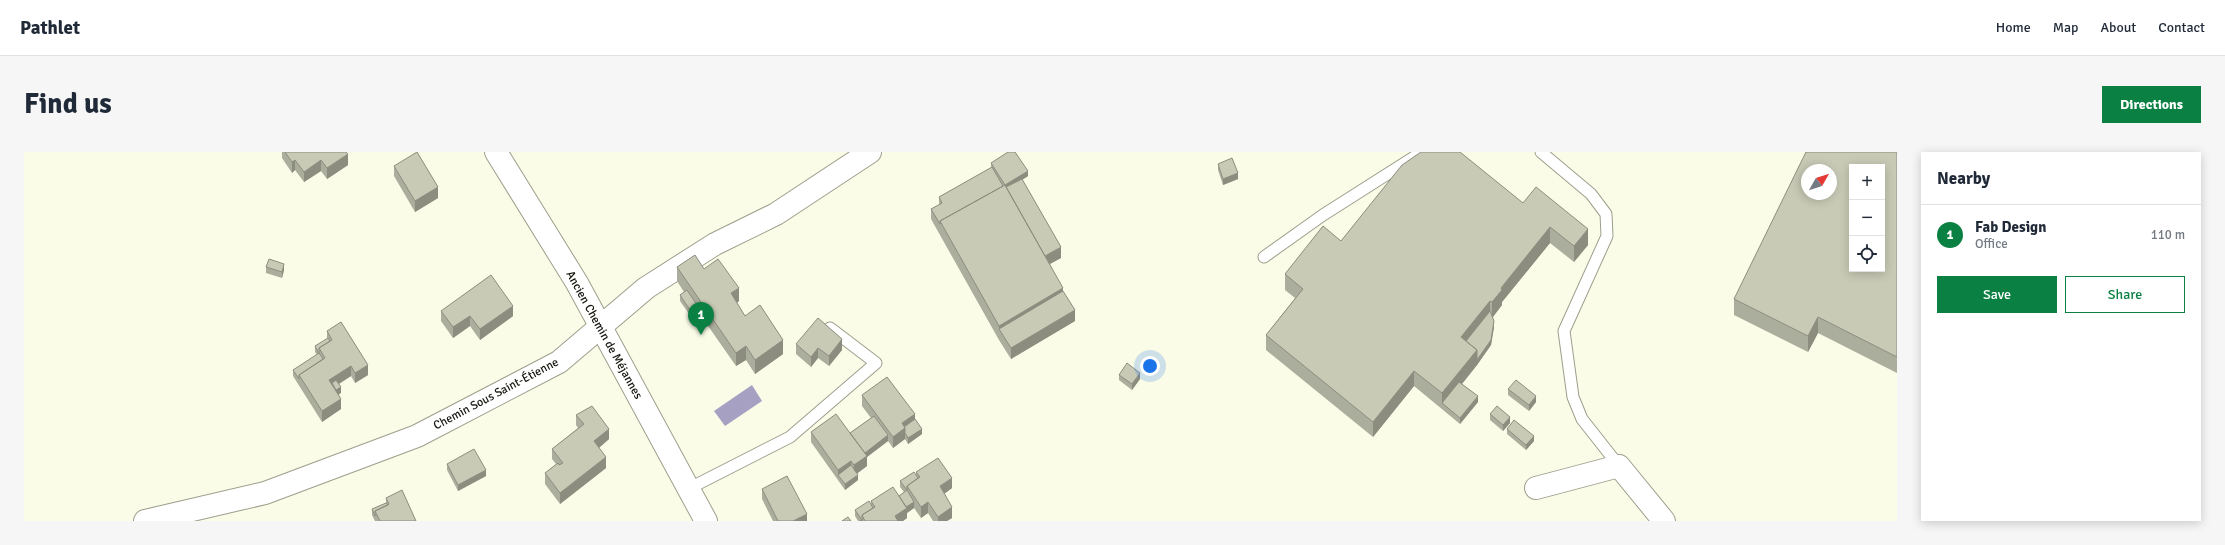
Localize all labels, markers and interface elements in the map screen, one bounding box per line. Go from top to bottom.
text: Pathlet [20,16,80,40]
text: Home [1996,19,2031,36]
text: Map [2053,19,2078,36]
text: About [2100,19,2136,36]
text: Contact [2158,19,2205,36]
button: Directions [2102,86,2201,123]
text: Find us [24,87,112,121]
north arrow [1801,164,1837,200]
map controls [1849,164,1885,272]
button: + [1849,164,1885,200]
text: Nearby [1937,168,1990,189]
button: − [1849,200,1885,236]
text: Fab Design [1975,218,2046,236]
text: 1 [1946,227,1954,243]
text: 110 m [2151,227,2185,243]
button: locate [1849,236,1885,272]
text: Office [1975,236,2008,252]
street label: Ancien Chemin de Méjannes [562,268,646,402]
button: Save [1937,276,2057,313]
button: Share [2065,276,2185,313]
pin: 1 [688,302,714,335]
street label: Chemin Sous Saint-Étienne [431,355,561,433]
your location [1140,356,1160,376]

